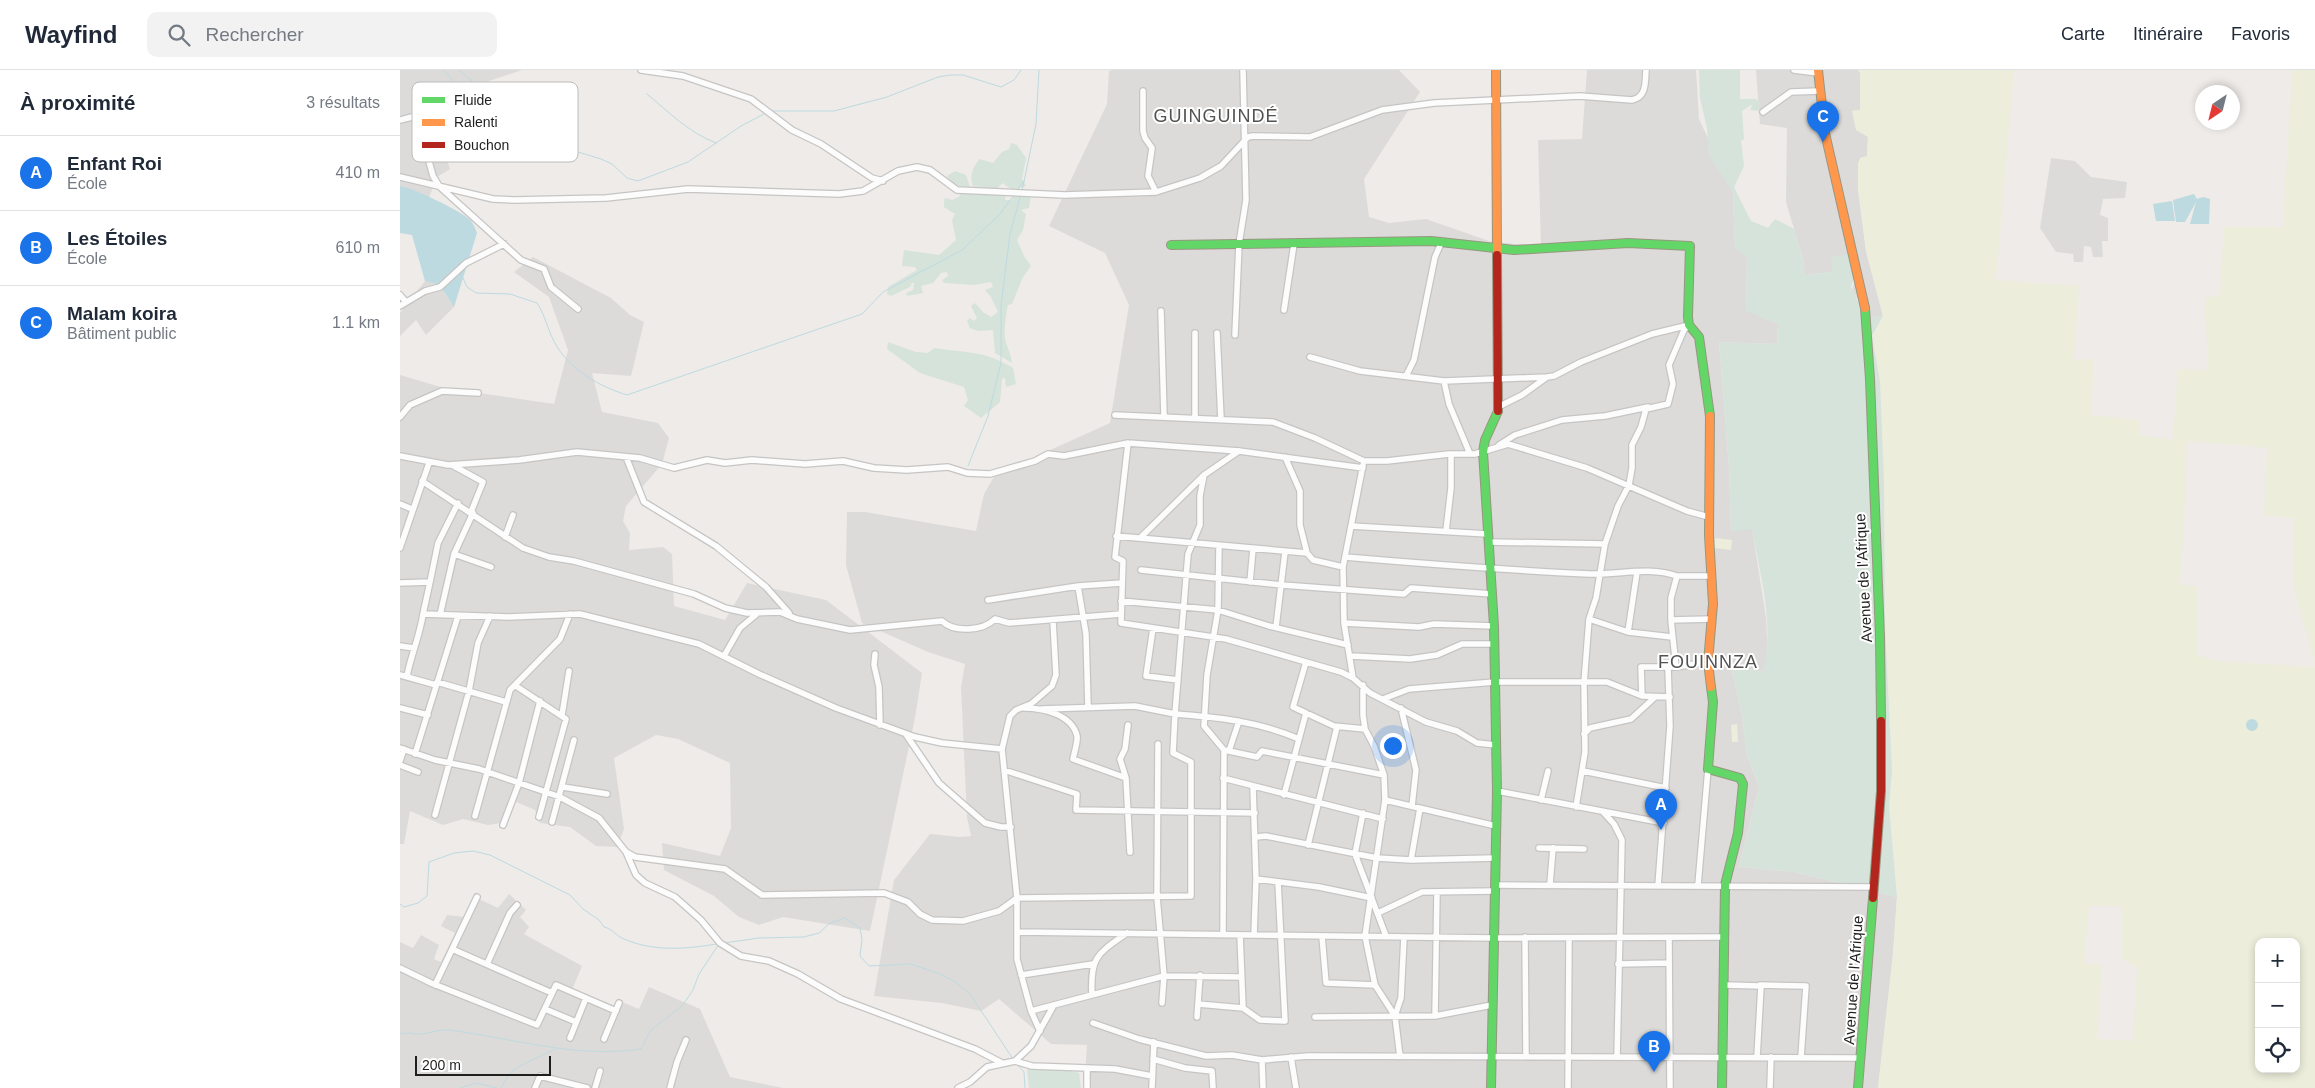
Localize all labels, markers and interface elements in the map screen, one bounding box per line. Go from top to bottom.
search box [147,12,497,57]
text: Wayfind [25,21,117,48]
icon: search [165,21,193,49]
text: Rechercher [205,24,304,45]
text: Carte [2061,24,2105,44]
text: Itinéraire [2133,24,2203,44]
text: Favoris [2231,24,2290,44]
legend [412,82,578,162]
north arrow [2195,85,2240,130]
text: À proximité [20,91,136,114]
text: Fluide [454,92,492,108]
text: 3 résultats [306,94,380,111]
pin: C [1807,101,1839,142]
district label: GUINGUINDÉ [1153,106,1279,126]
text: Ralenti [454,114,498,130]
text: Bouchon [454,137,509,153]
text: Enfant Roi [67,153,162,174]
text: A [30,164,42,181]
text: 410 m [336,164,380,181]
text: École [67,175,107,192]
text: Les Étoiles [67,228,167,249]
text: B [30,239,42,256]
text: 610 m [336,239,380,256]
text: École [67,250,107,267]
text: Malam koira [67,303,177,324]
text: C [30,314,42,331]
text: 1.1 km [332,314,380,331]
text: Bâtiment public [67,325,176,342]
street label: Avenue de l'Afrique [1851,513,1875,643]
district label: FOUINNZA [1658,652,1758,672]
your location [1380,733,1406,759]
pin: A [1645,789,1677,830]
street label: Avenue de l'Afrique [1840,915,1866,1045]
map controls [2255,938,2300,1073]
button: + [2255,938,2300,983]
button: − [2255,983,2300,1028]
button: locate [2255,1028,2300,1073]
pin: B [1638,1031,1670,1072]
scale bar [415,1053,551,1076]
text: 200 m [422,1057,461,1073]

